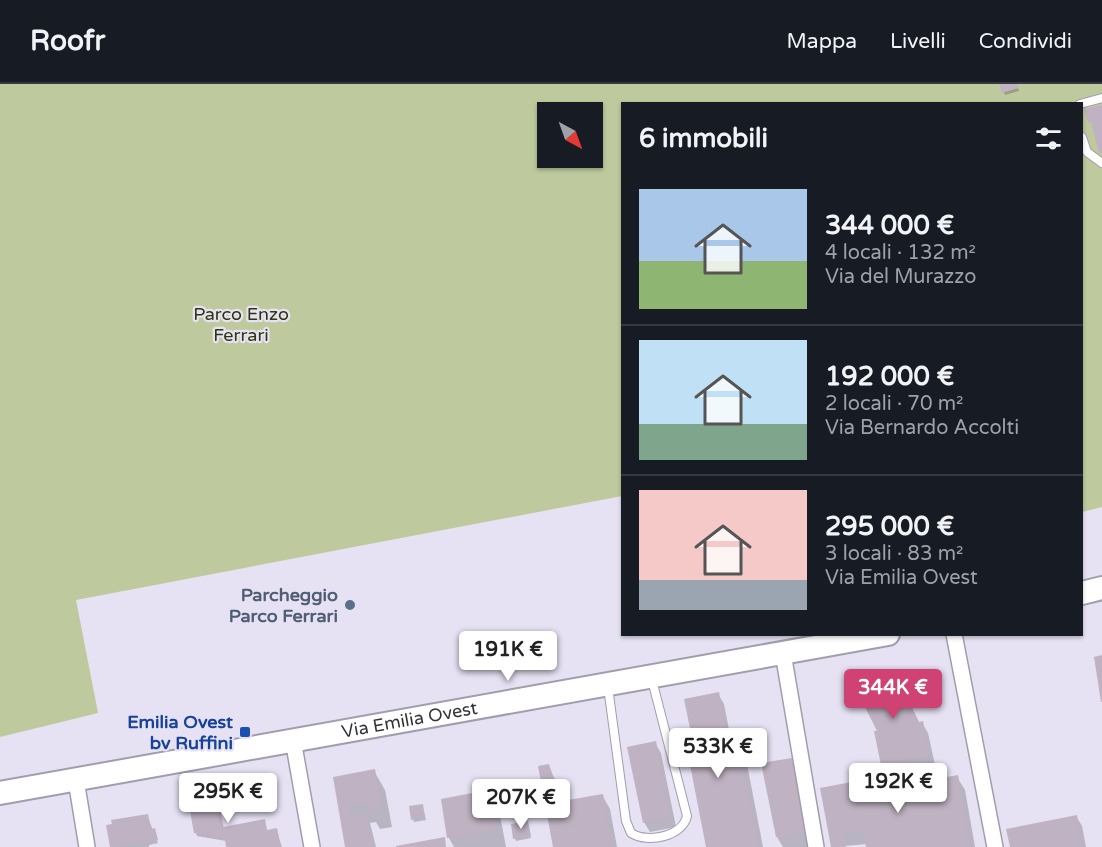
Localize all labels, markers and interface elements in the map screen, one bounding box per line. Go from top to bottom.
text: Roofr [30,24,105,58]
text: Mappa [787,29,857,54]
text: Livelli [890,29,946,54]
text: Condividi [979,29,1072,54]
north arrow [537,102,603,168]
map controls [537,102,603,168]
icon: filters [1032,122,1065,155]
text: 6 immobili [639,123,768,154]
text: 344 000 € [825,210,954,241]
icon: home [687,213,759,285]
text: 4 locali · 132 m² [825,241,976,265]
text: Via del Murazzo [825,265,976,289]
park label: Parco Enzo Ferrari [193,303,289,346]
text: 192 000 € [825,361,954,392]
icon: home [687,364,759,436]
text: 2 locali · 70 m² [825,392,963,416]
text: Via Bernardo Accolti [825,416,1019,440]
text: 295 000 € [825,511,954,542]
icon: home [687,514,759,586]
text: 3 locali · 83 m² [825,542,963,566]
text: Via Emilia Ovest [825,566,978,590]
place label: Parcheggio Parco Ferrari [229,584,338,627]
marker: Parcheggio Parco Ferrari [343,598,357,612]
pin: 191K € [459,631,557,682]
text: 191K € [473,638,543,662]
pin: 344K € [844,669,942,720]
text: 344K € [858,676,928,700]
street label: Via Emilia Ovest [340,697,479,743]
place label: Emilia Ovest bv Ruffini [127,711,233,754]
marker: Emilia Ovest bv Ruffini [238,725,252,739]
pin: 533K € [669,728,767,779]
text: 533K € [683,735,753,759]
pin: 192K € [849,763,947,814]
text: 192K € [863,770,933,794]
pin: 295K € [179,773,277,824]
pin: 207K € [472,779,570,830]
text: 295K € [193,780,263,804]
text: 207K € [486,786,556,810]

